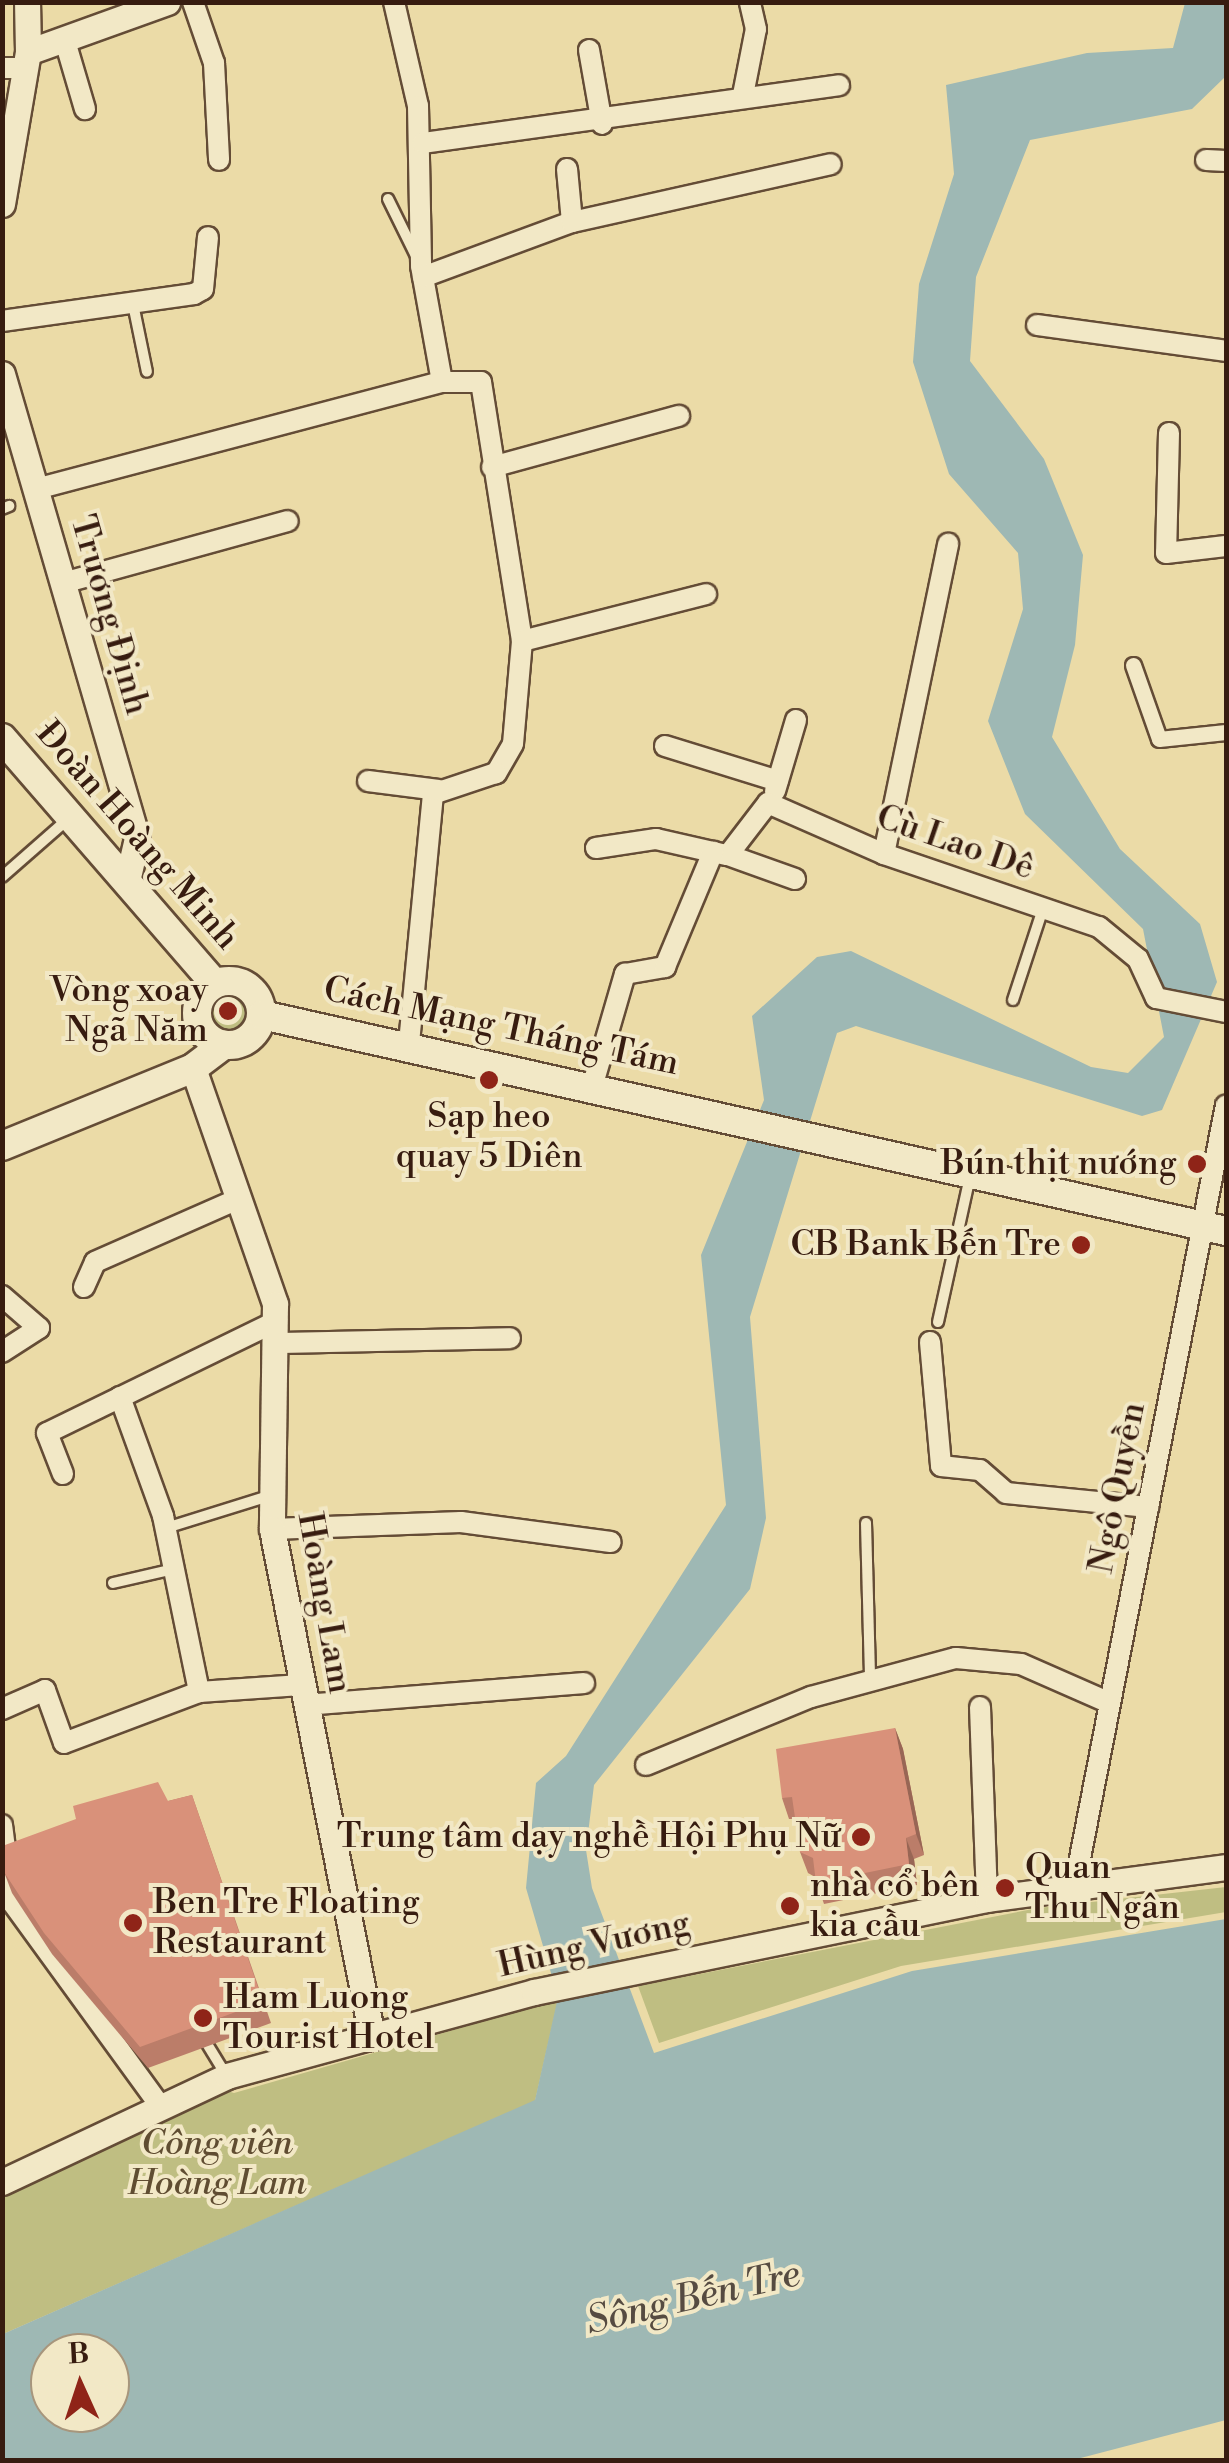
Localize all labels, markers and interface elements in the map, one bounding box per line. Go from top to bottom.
street label: Trương Định [60,510,158,720]
street label: Đoàn Hoàng Minh [27,713,247,959]
street label: Cù Lao Dê [871,796,1039,890]
street label: Cách Mạng Tháng Tám [320,969,682,1085]
place label: Vòng xoay Ngã Năm [49,970,208,1052]
marker: Vòng xoay Ngã Năm [217,1000,239,1022]
marker: Sạp heo quay 5 Diên [478,1069,500,1091]
place label: Sạp heo quay 5 Diên [395,1096,583,1178]
place label: Bún thịt nướng [941,1143,1177,1185]
marker: Bún thịt nướng [1186,1153,1208,1175]
place label: CB Bank Bến Tre [790,1224,1061,1266]
marker: CB Bank Bến Tre [1070,1234,1092,1256]
street label: Ngô Quyền [1081,1399,1155,1577]
street label: Hoàng Lam [287,1509,361,1697]
place label: Trung tâm dạy nghề Hội Phụ Nữ [337,1816,841,1858]
marker: Trung tâm dạy nghề Hội Phụ Nữ [850,1826,872,1848]
place label: Quan Thu Ngân [1025,1847,1180,1929]
place label: nhà cổ bên kia cầu [810,1865,980,1947]
marker: Quan Thu Ngân [994,1877,1016,1899]
place label: Ben Tre Floating Restaurant [153,1882,420,1964]
marker: nhà cổ bên kia cầu [779,1895,801,1917]
street label: Hùng Vương [494,1902,694,1988]
marker: Ben Tre Floating Restaurant [122,1912,144,1934]
place label: Ham Luong Tourist Hotel [223,1977,434,2059]
marker: Ham Luong Tourist Hotel [192,2007,214,2029]
park label: Công viên Hoàng Lam [128,2123,306,2205]
water label: Sông Bến Tre [582,2251,804,2345]
north arrow [30,2333,130,2433]
text: B [67,2337,90,2373]

